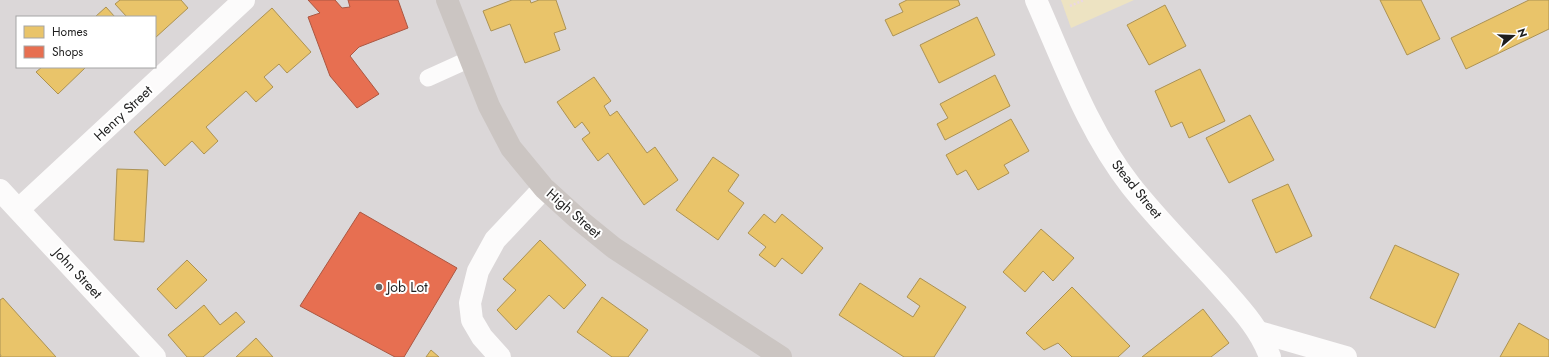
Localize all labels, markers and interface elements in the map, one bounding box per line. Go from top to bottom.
legend [16,16,156,68]
north arrow [1493,16,1533,56]
text: Homes [52,23,88,41]
text: N [1513,26,1531,39]
text: Shops [52,43,83,61]
street label: Henry Street [89,80,157,145]
street label: Stead Street [1107,155,1167,223]
street label: High Street [542,184,606,243]
street label: John Street [48,242,107,303]
place label: Job Lot [385,277,428,297]
marker: Job Lot [374,282,384,292]

